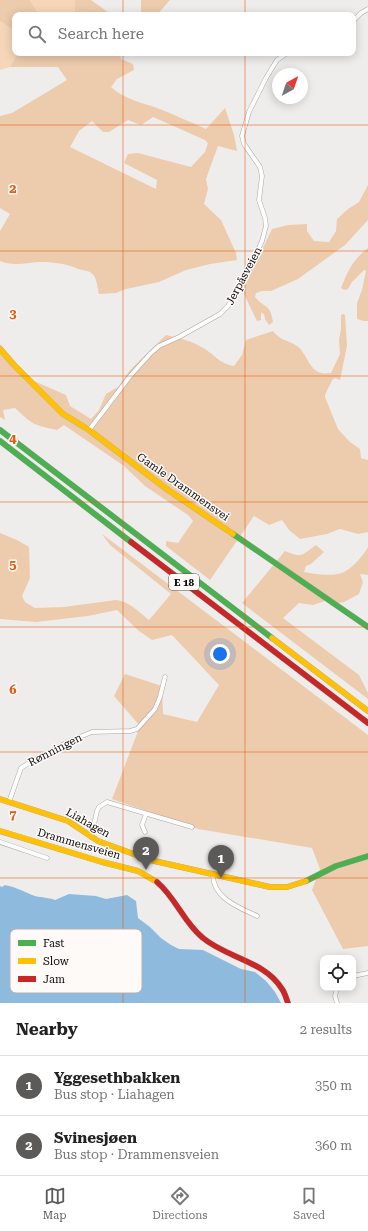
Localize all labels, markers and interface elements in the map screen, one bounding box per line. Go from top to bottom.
search box [12,12,356,56]
icon: search [26,23,48,45]
text: Search here [58,25,144,43]
north arrow [272,68,308,104]
text: 2 [9,181,17,196]
street label: Jerpåsveien [223,245,265,307]
text: 3 [9,306,17,321]
text: 4 [9,431,17,446]
street label: Gamle Drammensvei [134,450,232,524]
text: 5 [9,557,17,572]
road number: E 18 [169,574,199,590]
your location [210,644,230,664]
text: 6 [9,682,17,697]
street label: Rønningen [26,731,84,769]
street label: Liahagen [64,806,112,840]
text: 7 [9,807,17,822]
street label: Drammensveien [36,826,122,862]
pin: 2 [133,837,159,870]
pin: 1 [208,845,234,878]
legend [10,929,142,993]
text: Fast [43,937,64,950]
text: Slow [43,955,70,968]
map controls [320,955,356,991]
button: locate [320,955,356,991]
text: Jam [43,973,65,986]
text: Nearby [16,1019,78,1039]
text: 2 results [300,1022,352,1037]
text: Yggesethbakken [54,1069,180,1087]
text: 1 [25,1078,33,1093]
text: 350 m [315,1078,352,1093]
text: Bus stop · Liahagen [54,1087,175,1102]
text: Svinesjøen [54,1129,137,1147]
text: 2 [25,1138,33,1153]
text: 360 m [315,1138,352,1153]
text: Bus stop · Drammensveien [54,1147,219,1162]
tab: Map [43,1185,66,1222]
tab: Directions [152,1185,207,1222]
tab: Saved [293,1185,325,1222]

